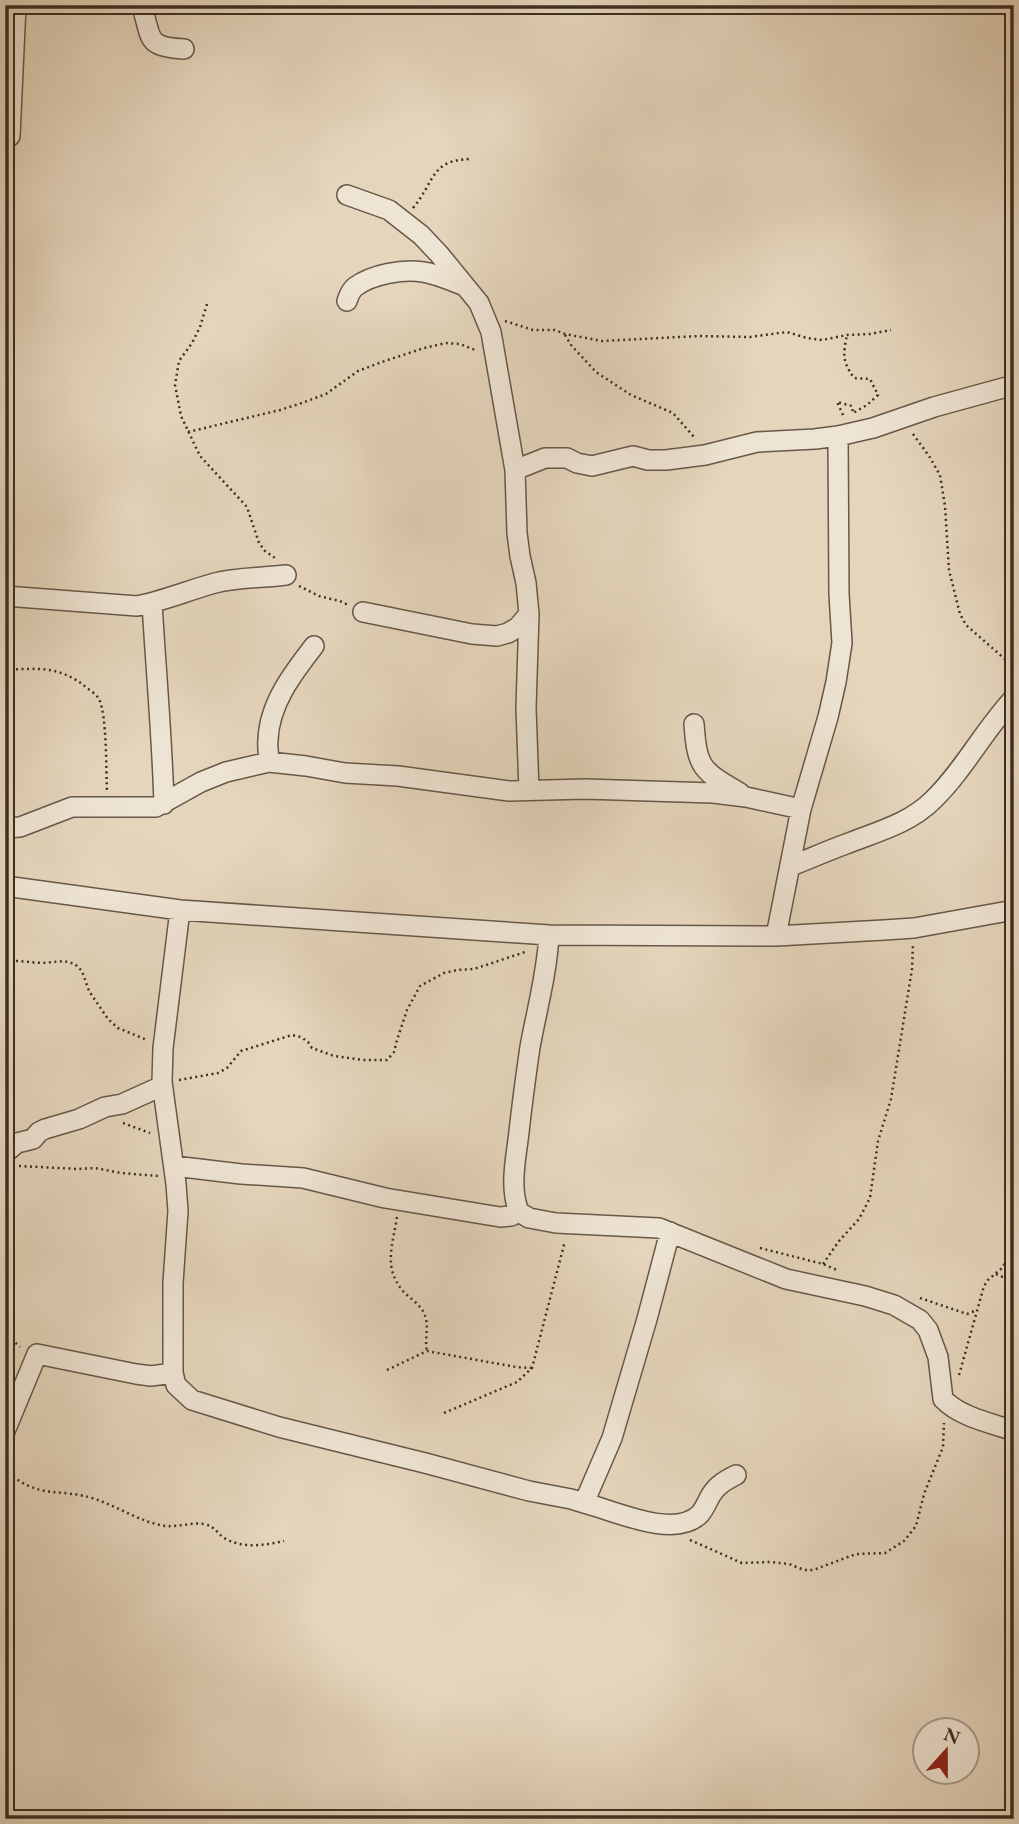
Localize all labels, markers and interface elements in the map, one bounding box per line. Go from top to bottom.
north arrow [911,1716,981,1786]
text: N [940,1721,964,1750]

